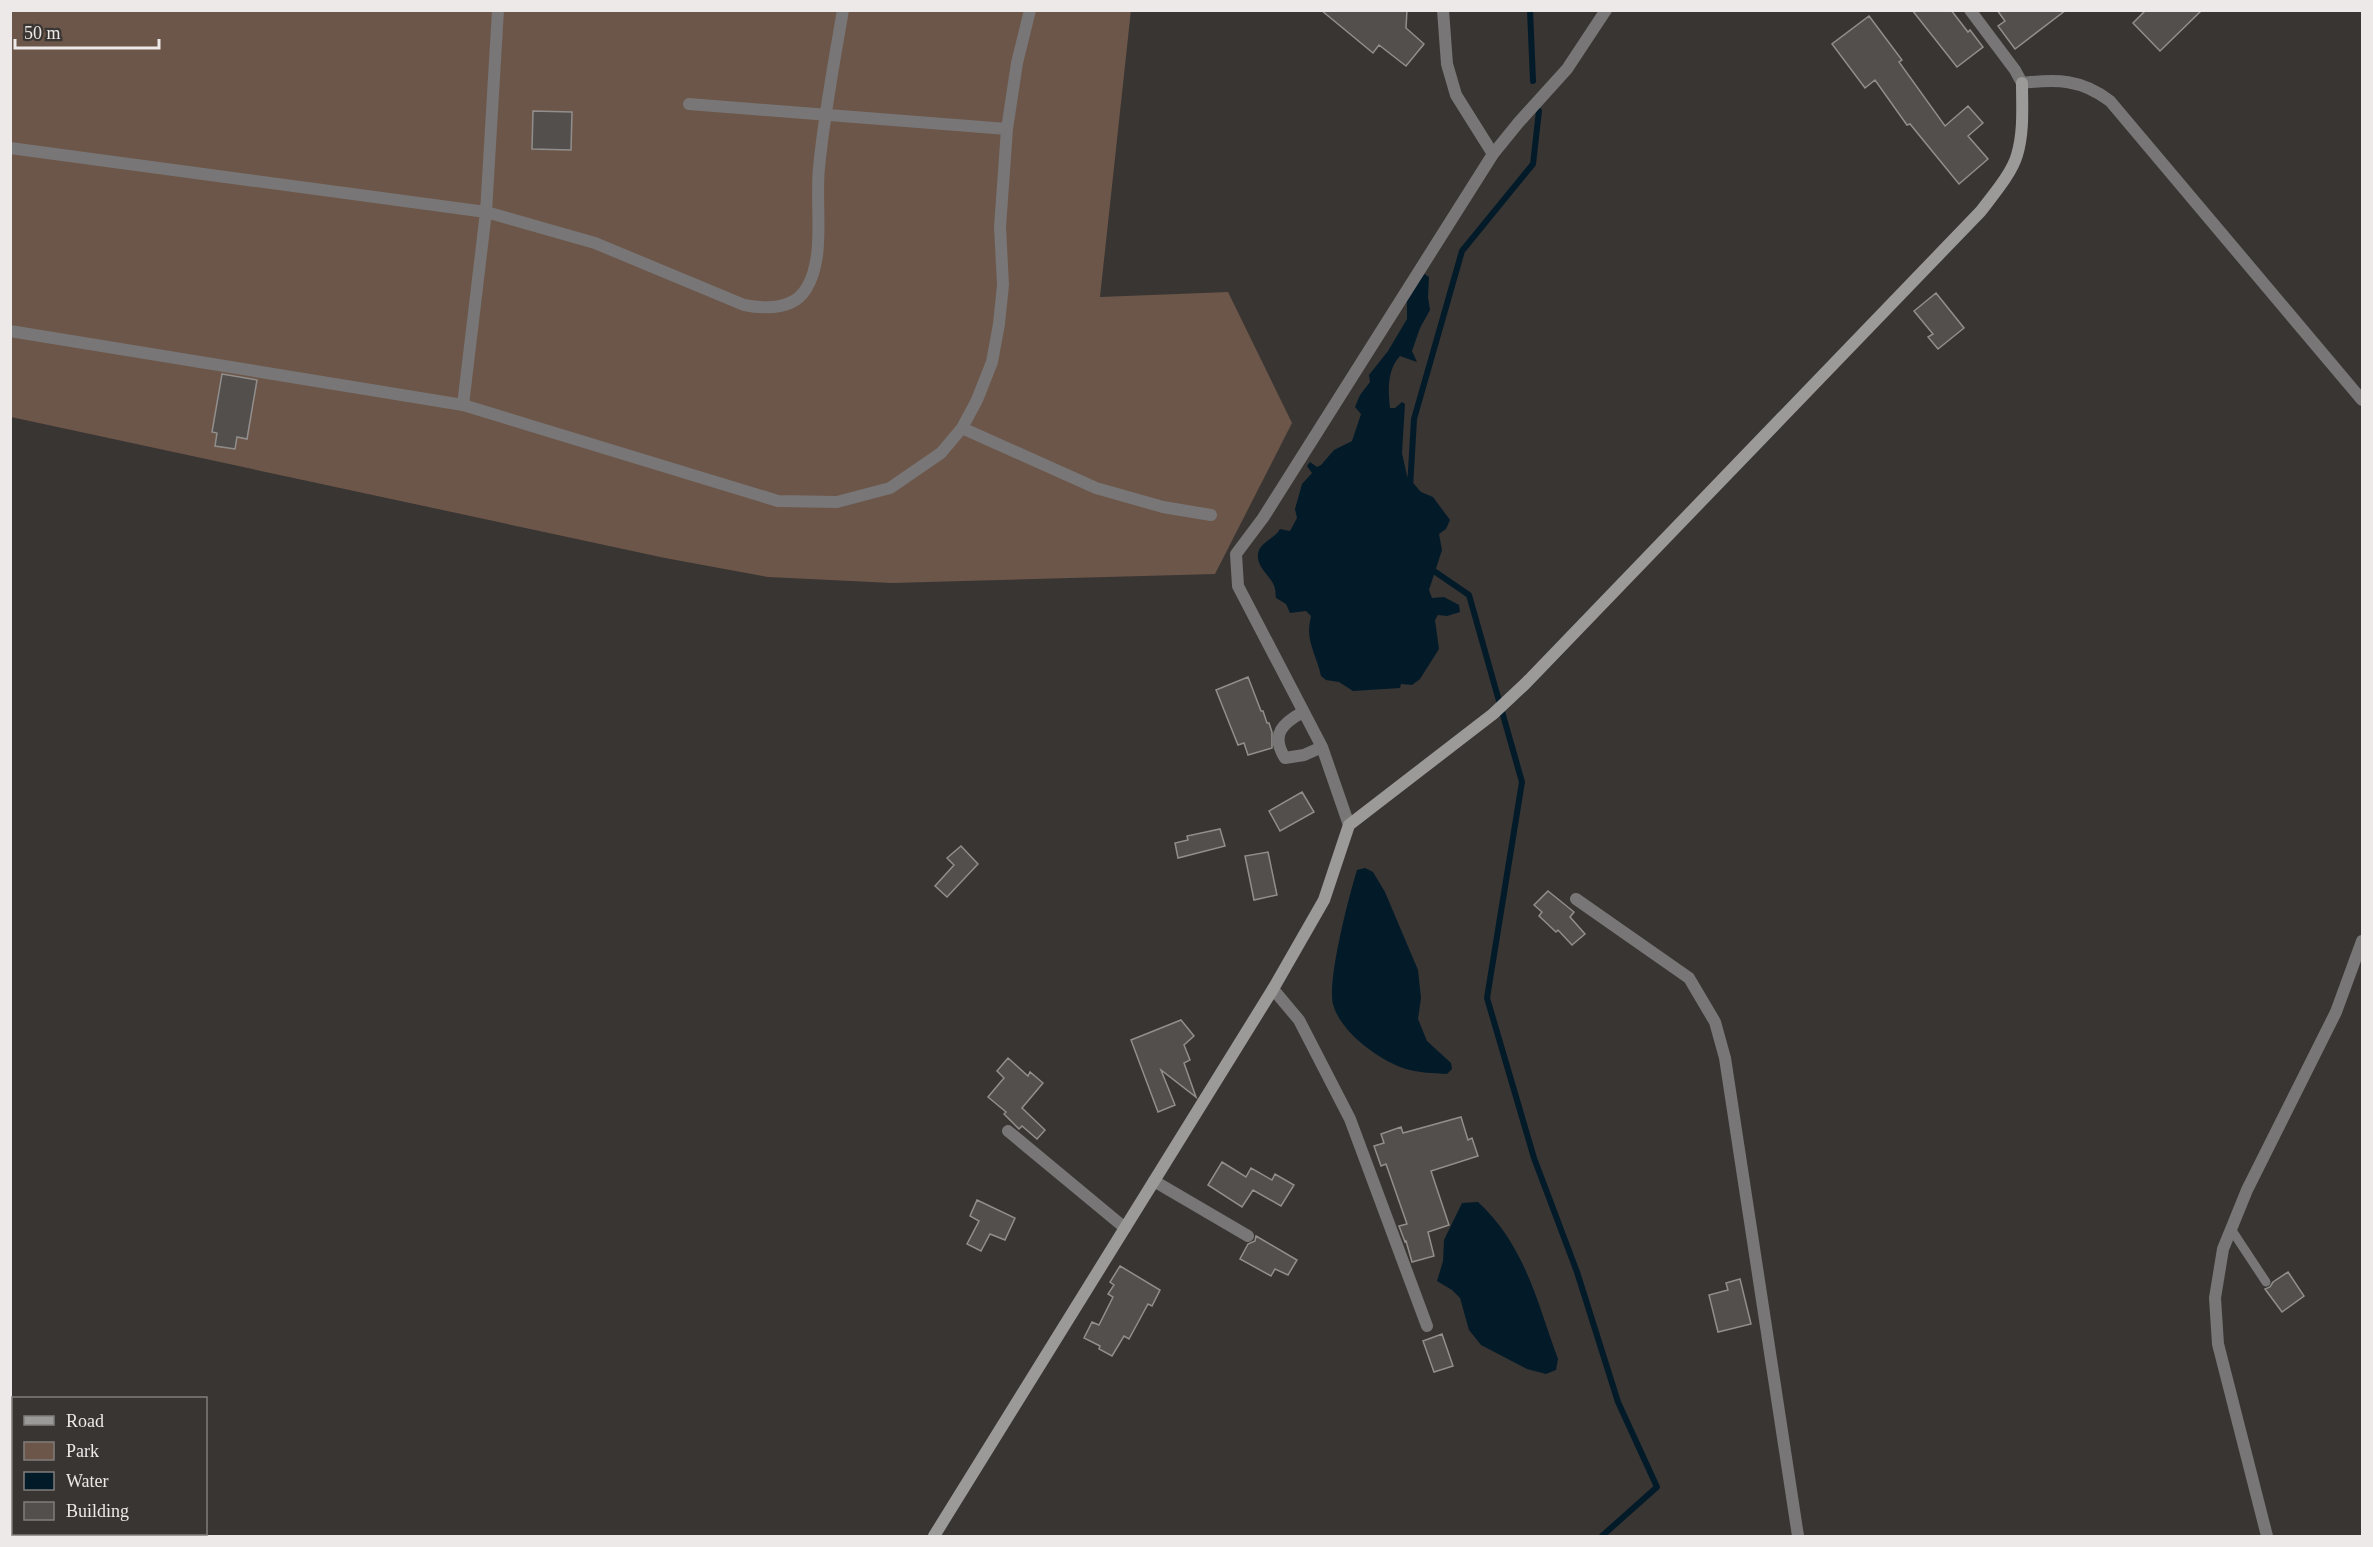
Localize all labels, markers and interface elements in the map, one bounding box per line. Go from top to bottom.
scale bar [15,12,159,50]
text: 50 m [24,23,61,43]
legend [12,1397,207,1535]
text: Road [66,1411,104,1431]
text: Park [66,1441,99,1461]
text: Water [66,1471,109,1491]
text: Building [66,1501,129,1521]

